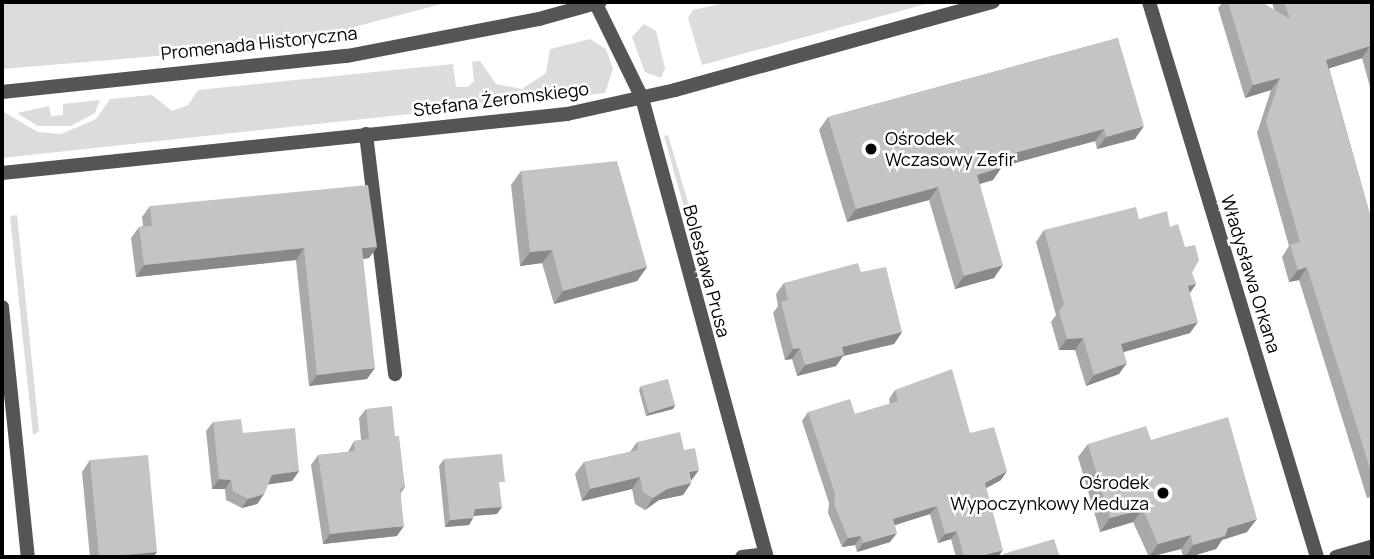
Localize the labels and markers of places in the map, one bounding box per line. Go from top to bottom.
place label: Ośrodek Wczasowy Zefir [885,128,1015,170]
marker: Ośrodek Wczasowy Zefir [863,141,879,157]
place label: Ośrodek Wypoczynkowy Meduza [950,472,1149,514]
marker: Ośrodek Wypoczynkowy Meduza [1155,485,1171,501]

